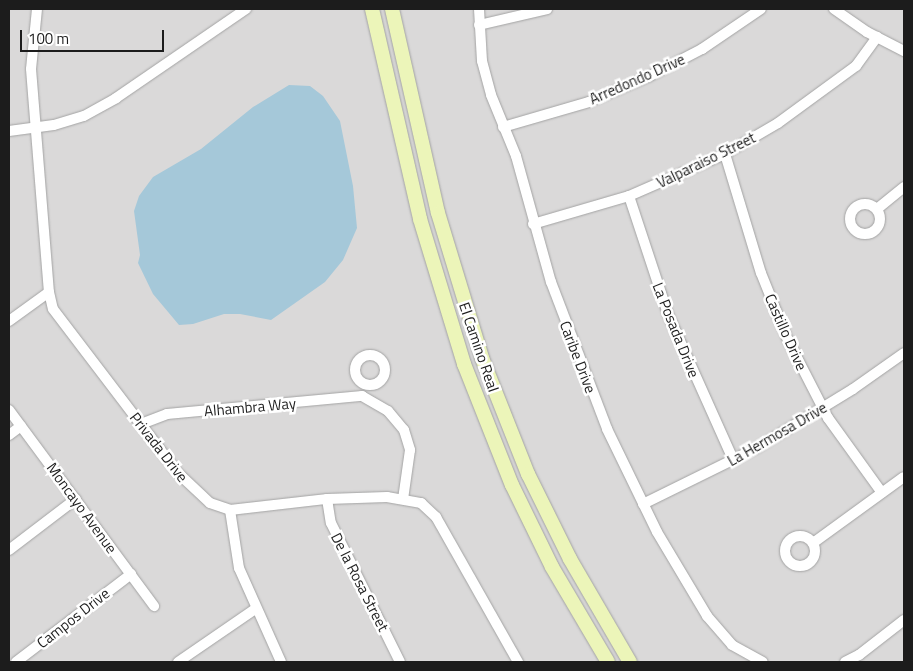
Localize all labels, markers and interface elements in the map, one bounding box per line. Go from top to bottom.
scale bar [22,20,166,52]
text: 100 m [28,27,69,50]
street label: Arredondo Drive [586,50,688,108]
street label: Valparaiso Street [654,128,758,192]
street label: La Posada Drive [649,280,703,380]
street label: Castillo Drive [761,291,811,373]
street label: El Camino Real [455,300,503,394]
street label: Caribe Drive [556,318,600,396]
street label: Alhambra Way [203,394,297,420]
street label: La Hermosa Drive [724,398,830,470]
street label: Privada Drive [126,409,192,485]
street label: Moncayo Avenue [43,459,121,557]
street label: De la Rosa Street [327,530,393,634]
street label: Campos Drive [33,584,113,652]

